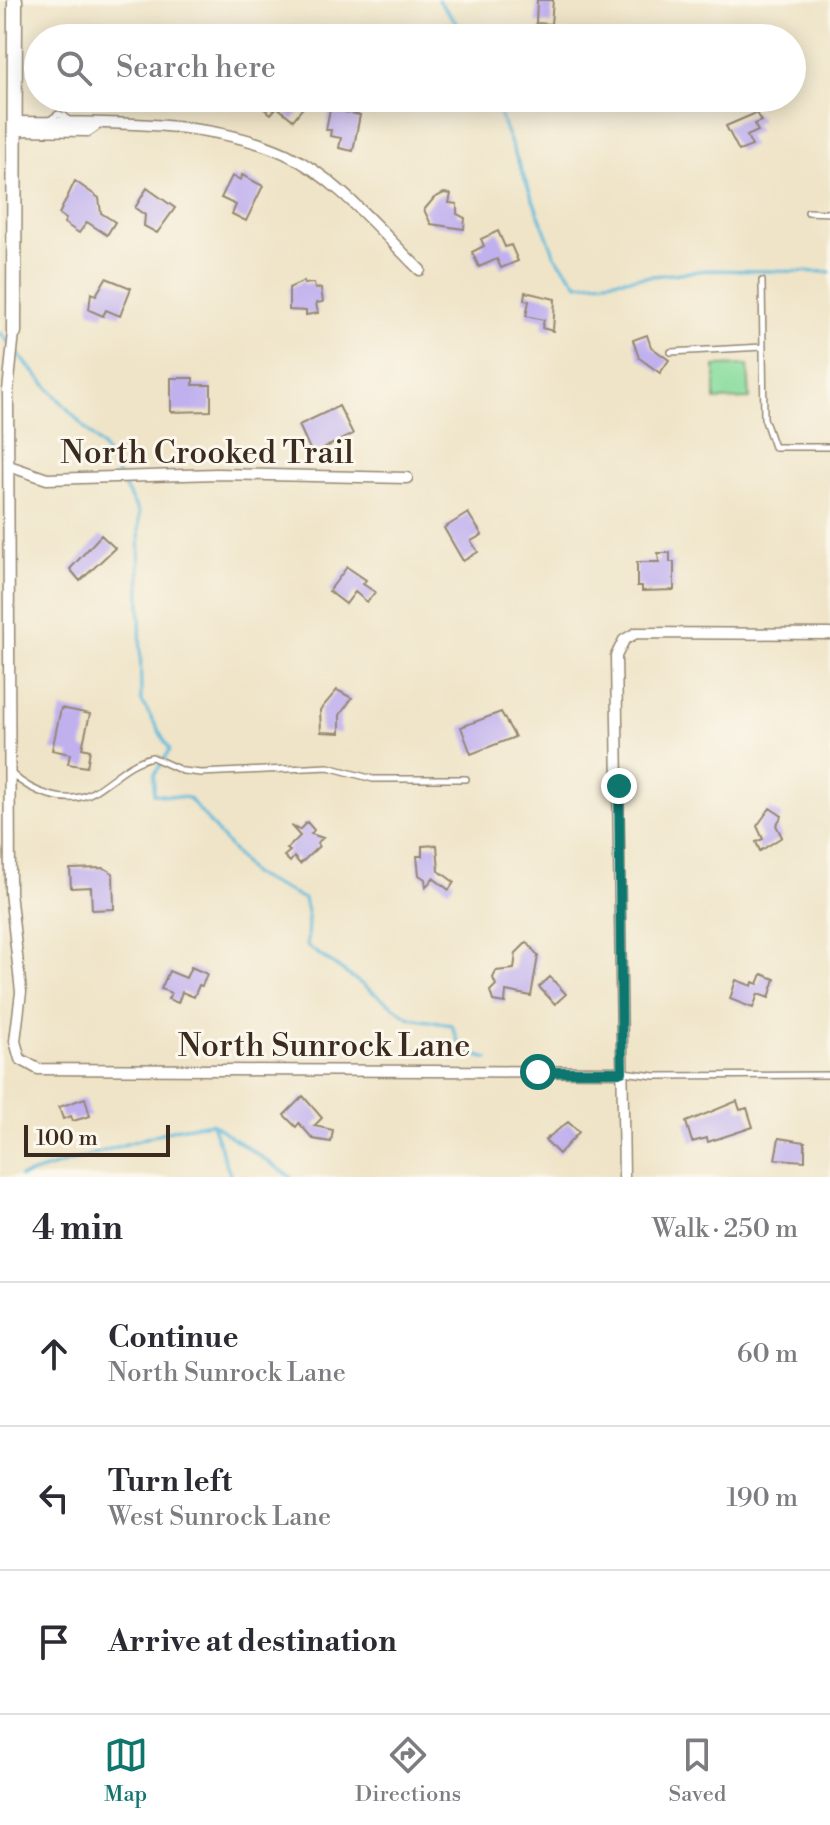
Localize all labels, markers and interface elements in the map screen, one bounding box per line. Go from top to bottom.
search box [24,24,806,112]
icon: search [52,46,96,90]
text: Search here [116,49,276,87]
street label: North Crooked Trail [60,433,354,473]
route end [601,768,637,804]
street label: North Sunrock Lane [178,1026,470,1066]
route start [520,1054,556,1090]
scale bar [24,1121,170,1157]
text: 100 m [36,1125,98,1152]
text: 4 min [32,1208,123,1250]
text: Walk · 250 m [652,1213,798,1245]
text: Continue [108,1319,239,1357]
icon: ahead [32,1332,76,1376]
text: 60 m [737,1338,798,1370]
text: North Sunrock Lane [108,1357,346,1389]
text: Turn left [108,1463,232,1501]
icon: left [32,1476,76,1520]
text: 190 m [727,1482,798,1514]
text: West Sunrock Lane [108,1501,331,1533]
icon: arrive [32,1620,76,1664]
text: Arrive at destination [108,1623,397,1661]
tab: Map [104,1733,148,1808]
tab: Directions [355,1733,461,1808]
tab: Saved [669,1733,726,1808]

